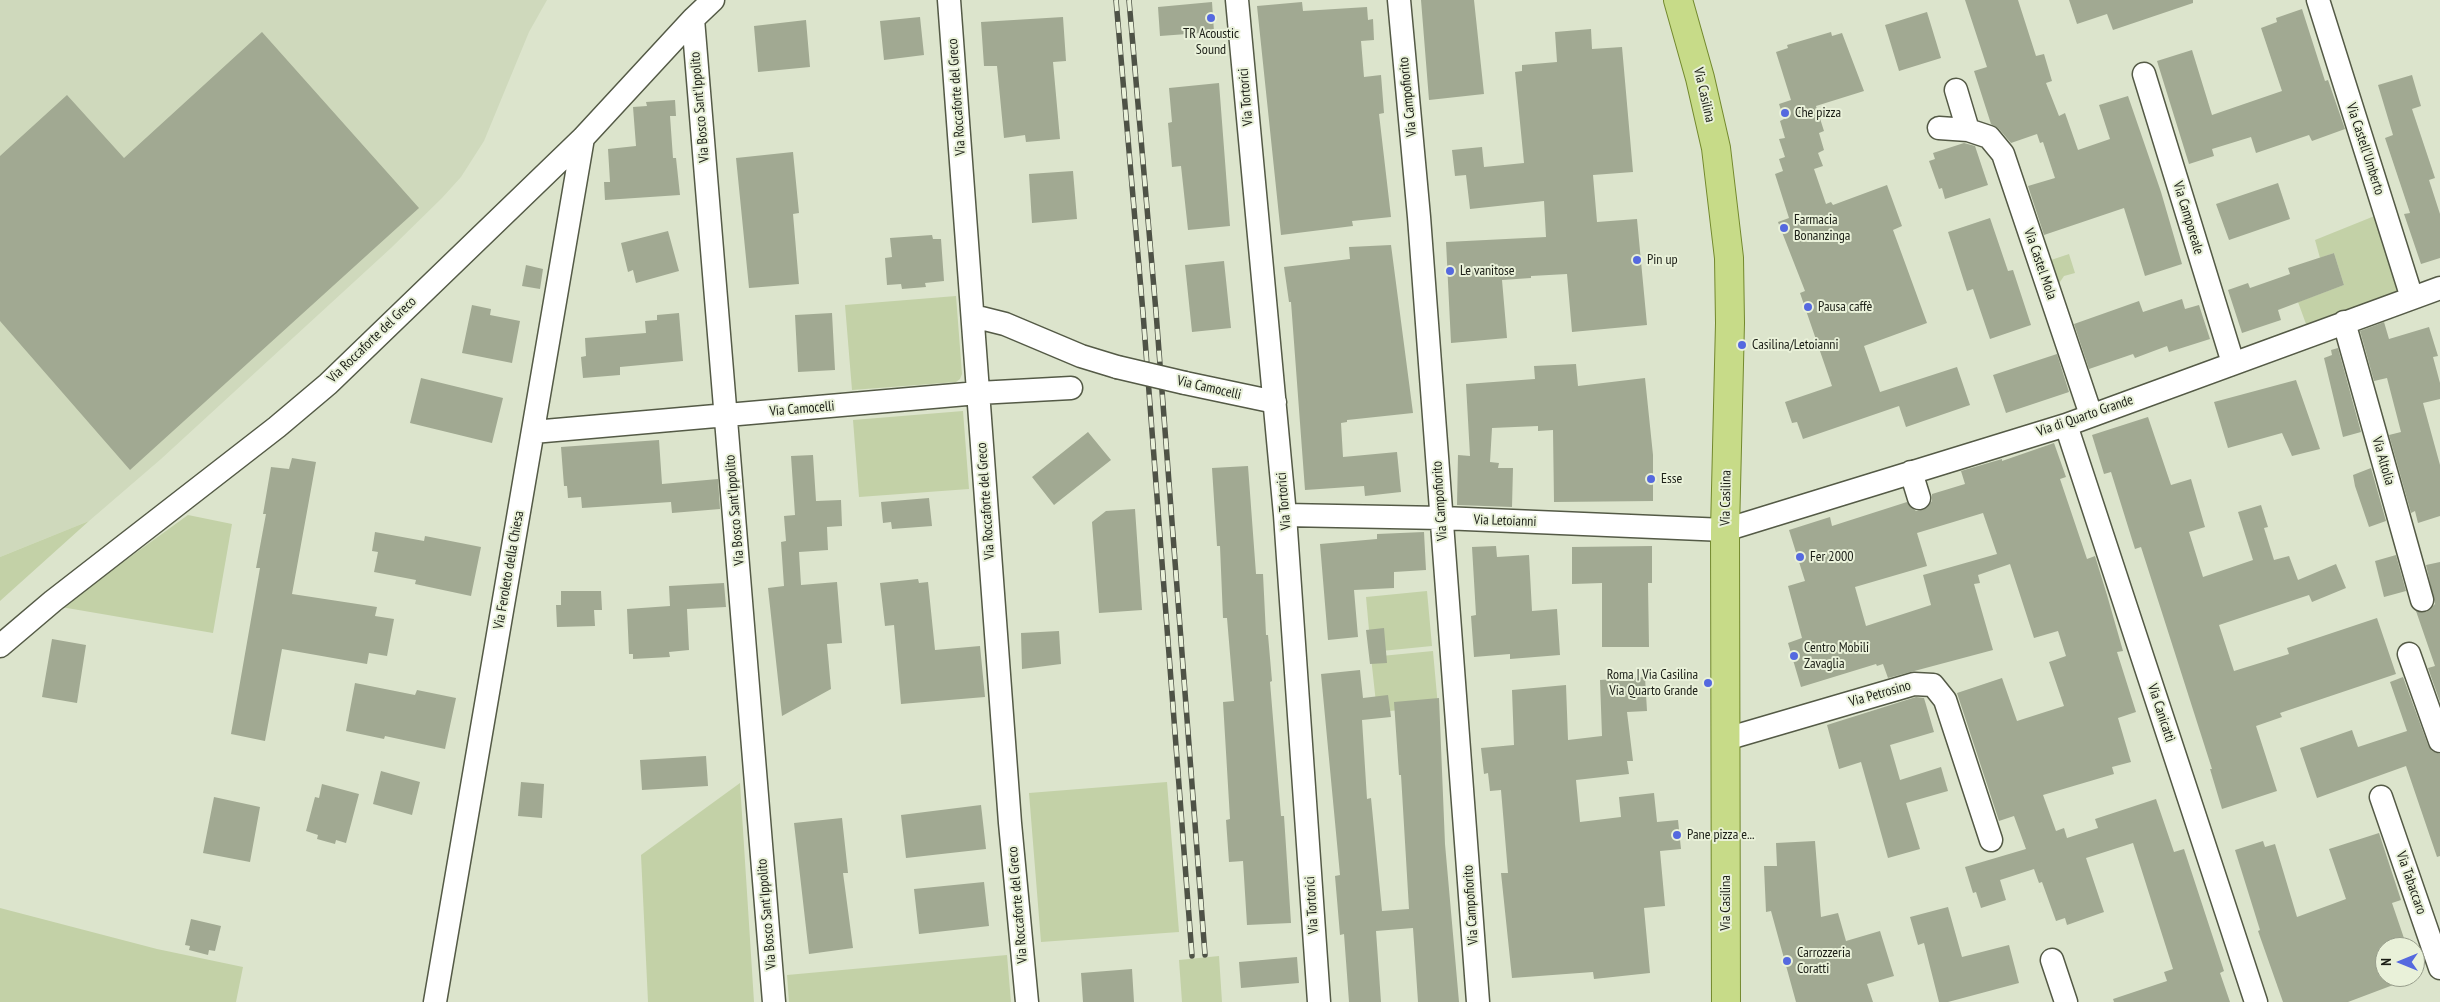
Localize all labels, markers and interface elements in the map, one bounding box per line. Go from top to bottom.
marker: TR Acoustic Sound [1205,12,1217,24]
place label: TR Acoustic Sound [1183,26,1239,58]
street label: Via Roccaforte del Greco [945,38,969,156]
street label: Via Bosco Sant'Ippolito [687,51,713,163]
street label: Via Campofiorito [1395,56,1421,138]
street label: Via Casilina [1690,66,1718,124]
street label: Via Tortorici [1235,67,1257,127]
street label: Via Castell'Umberto [2342,101,2388,197]
place label: Che pizza [1795,105,1841,121]
marker: Che pizza [1779,107,1791,119]
street label: Via Camporeale [2169,179,2207,257]
place label: Farmacia Bonanzinga [1794,212,1850,244]
marker: Farmacia Bonanzinga [1778,222,1790,234]
street label: Via Castel Mola [2020,226,2060,302]
place label: Pin up [1647,252,1678,268]
marker: Pin up [1631,254,1643,266]
place label: Le vanitose [1460,263,1514,279]
marker: Le vanitose [1444,265,1456,277]
street label: Via Roccaforte del Greco [324,293,420,387]
place label: Pausa caffè [1818,299,1872,315]
marker: Pausa caffè [1802,301,1814,313]
place label: Casilina/Letoianni [1752,337,1839,353]
marker: Casilina/Letoianni [1736,339,1748,351]
street label: Via Camocelli [1175,372,1243,404]
street label: Via di Quarto Grande [2035,392,2135,440]
street label: Via Camocelli [769,398,835,420]
street label: Via Altolia [2368,435,2398,487]
street label: Via Roccaforte del Greco [974,442,998,560]
street label: Via Bosco Sant'Ippolito [722,454,748,566]
street label: Via Campofiorito [1429,461,1451,541]
street label: Via Casilina [1717,470,1735,526]
street label: Via Tortorici [1273,471,1295,531]
place label: Esse [1661,471,1682,487]
marker: Esse [1645,473,1657,485]
street label: Via Feroleto della Chiesa [490,509,528,631]
street label: Via Letoianni [1473,512,1537,530]
place label: Fer 2000 [1810,549,1854,565]
marker: Fer 2000 [1794,551,1806,563]
place label: Centro Mobili Zavaglia [1804,640,1869,672]
marker: Centro Mobili Zavaglia [1788,650,1800,662]
place label: Roma | Via Casilina Via Quarto Grande [1607,667,1698,700]
marker: Roma | Via Casilina Via Quarto Grande [1702,677,1714,689]
street label: Via Petrosino [1847,677,1913,711]
street label: Via Canicattì [2144,682,2178,744]
place label: Pane pizza e... [1687,827,1755,843]
marker: Pane pizza e... [1671,829,1683,841]
street label: Via Roccaforte del Greco [1005,846,1031,964]
street label: Via Tabaccaro [2392,849,2430,917]
street label: Via Bosco Sant'Ippolito [754,858,780,970]
street label: Via Campofiorito [1460,865,1482,945]
street label: Via Casilina [1718,875,1734,931]
street label: Via Tortorici [1302,876,1322,934]
north arrow [2375,937,2425,987]
place label: Carrozzeria Coratti [1797,945,1851,978]
marker: Carrozzeria Coratti [1781,955,1793,967]
text: N [2377,958,2395,966]

